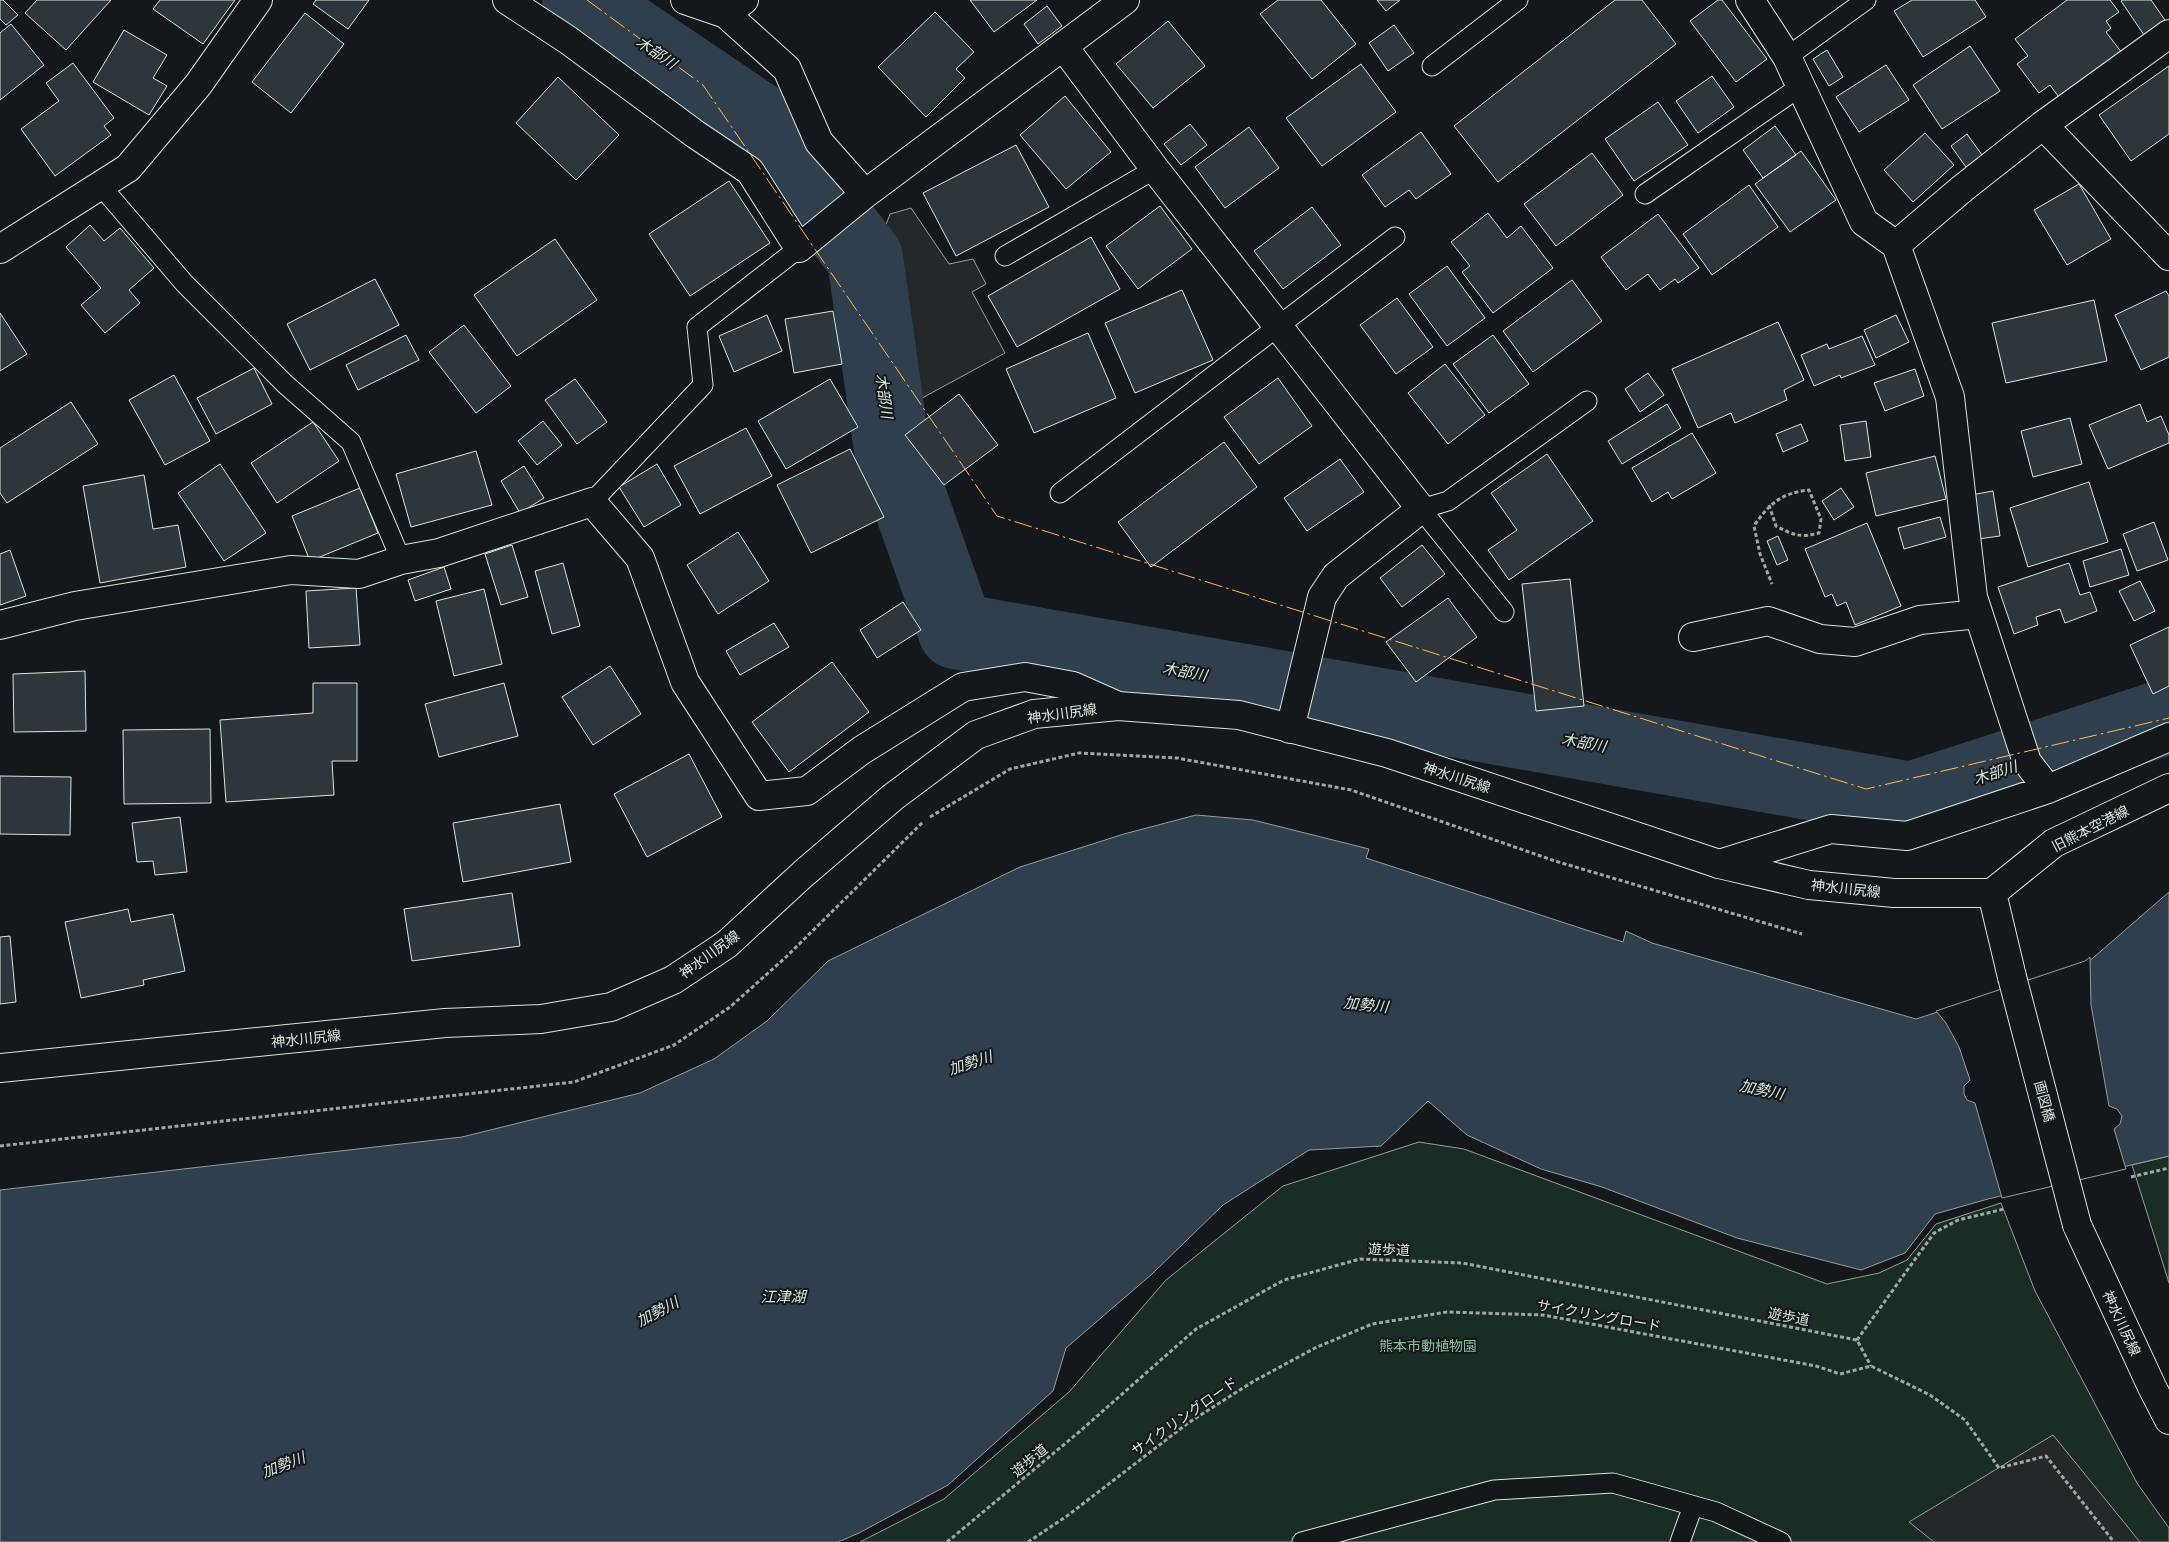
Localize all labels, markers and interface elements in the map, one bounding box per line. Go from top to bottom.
water label: 木部川 [633,32,682,73]
water label: 木部川 [873,372,897,422]
water label: 木部川 [1161,658,1211,684]
street label: 神水川尻線 [1026,700,1098,726]
water label: 木部川 [1560,729,1610,755]
water label: 木部川 [1971,756,2021,788]
street label: 神水川尻線 [1421,758,1493,796]
street label: 旧熊本空港線 [2049,801,2131,855]
street label: 神水川尻線 [1810,876,1882,900]
street label: 神水川尻線 [676,927,742,981]
water label: 加勢川 [1343,993,1391,1016]
street label: 神水川尻線 [270,1026,342,1050]
water label: 加勢川 [946,1046,996,1078]
water label: 加勢川 [1738,1076,1788,1103]
street label: 画図橋 [2031,1079,2059,1123]
street label: 遊歩道 [1368,1240,1410,1258]
water label: 江津湖 [760,1287,807,1305]
street label: 神水川尻線 [2100,1288,2144,1358]
water label: 加勢川 [633,1292,683,1330]
street label: サイクリングロード [1536,1296,1662,1334]
street label: 遊歩道 [1767,1304,1811,1328]
park label: 熊本市動植物園 [1379,1337,1477,1354]
street label: サイクリングロード [1128,1373,1240,1459]
street label: 遊歩道 [1007,1440,1051,1480]
water label: 加勢川 [259,1447,309,1480]

